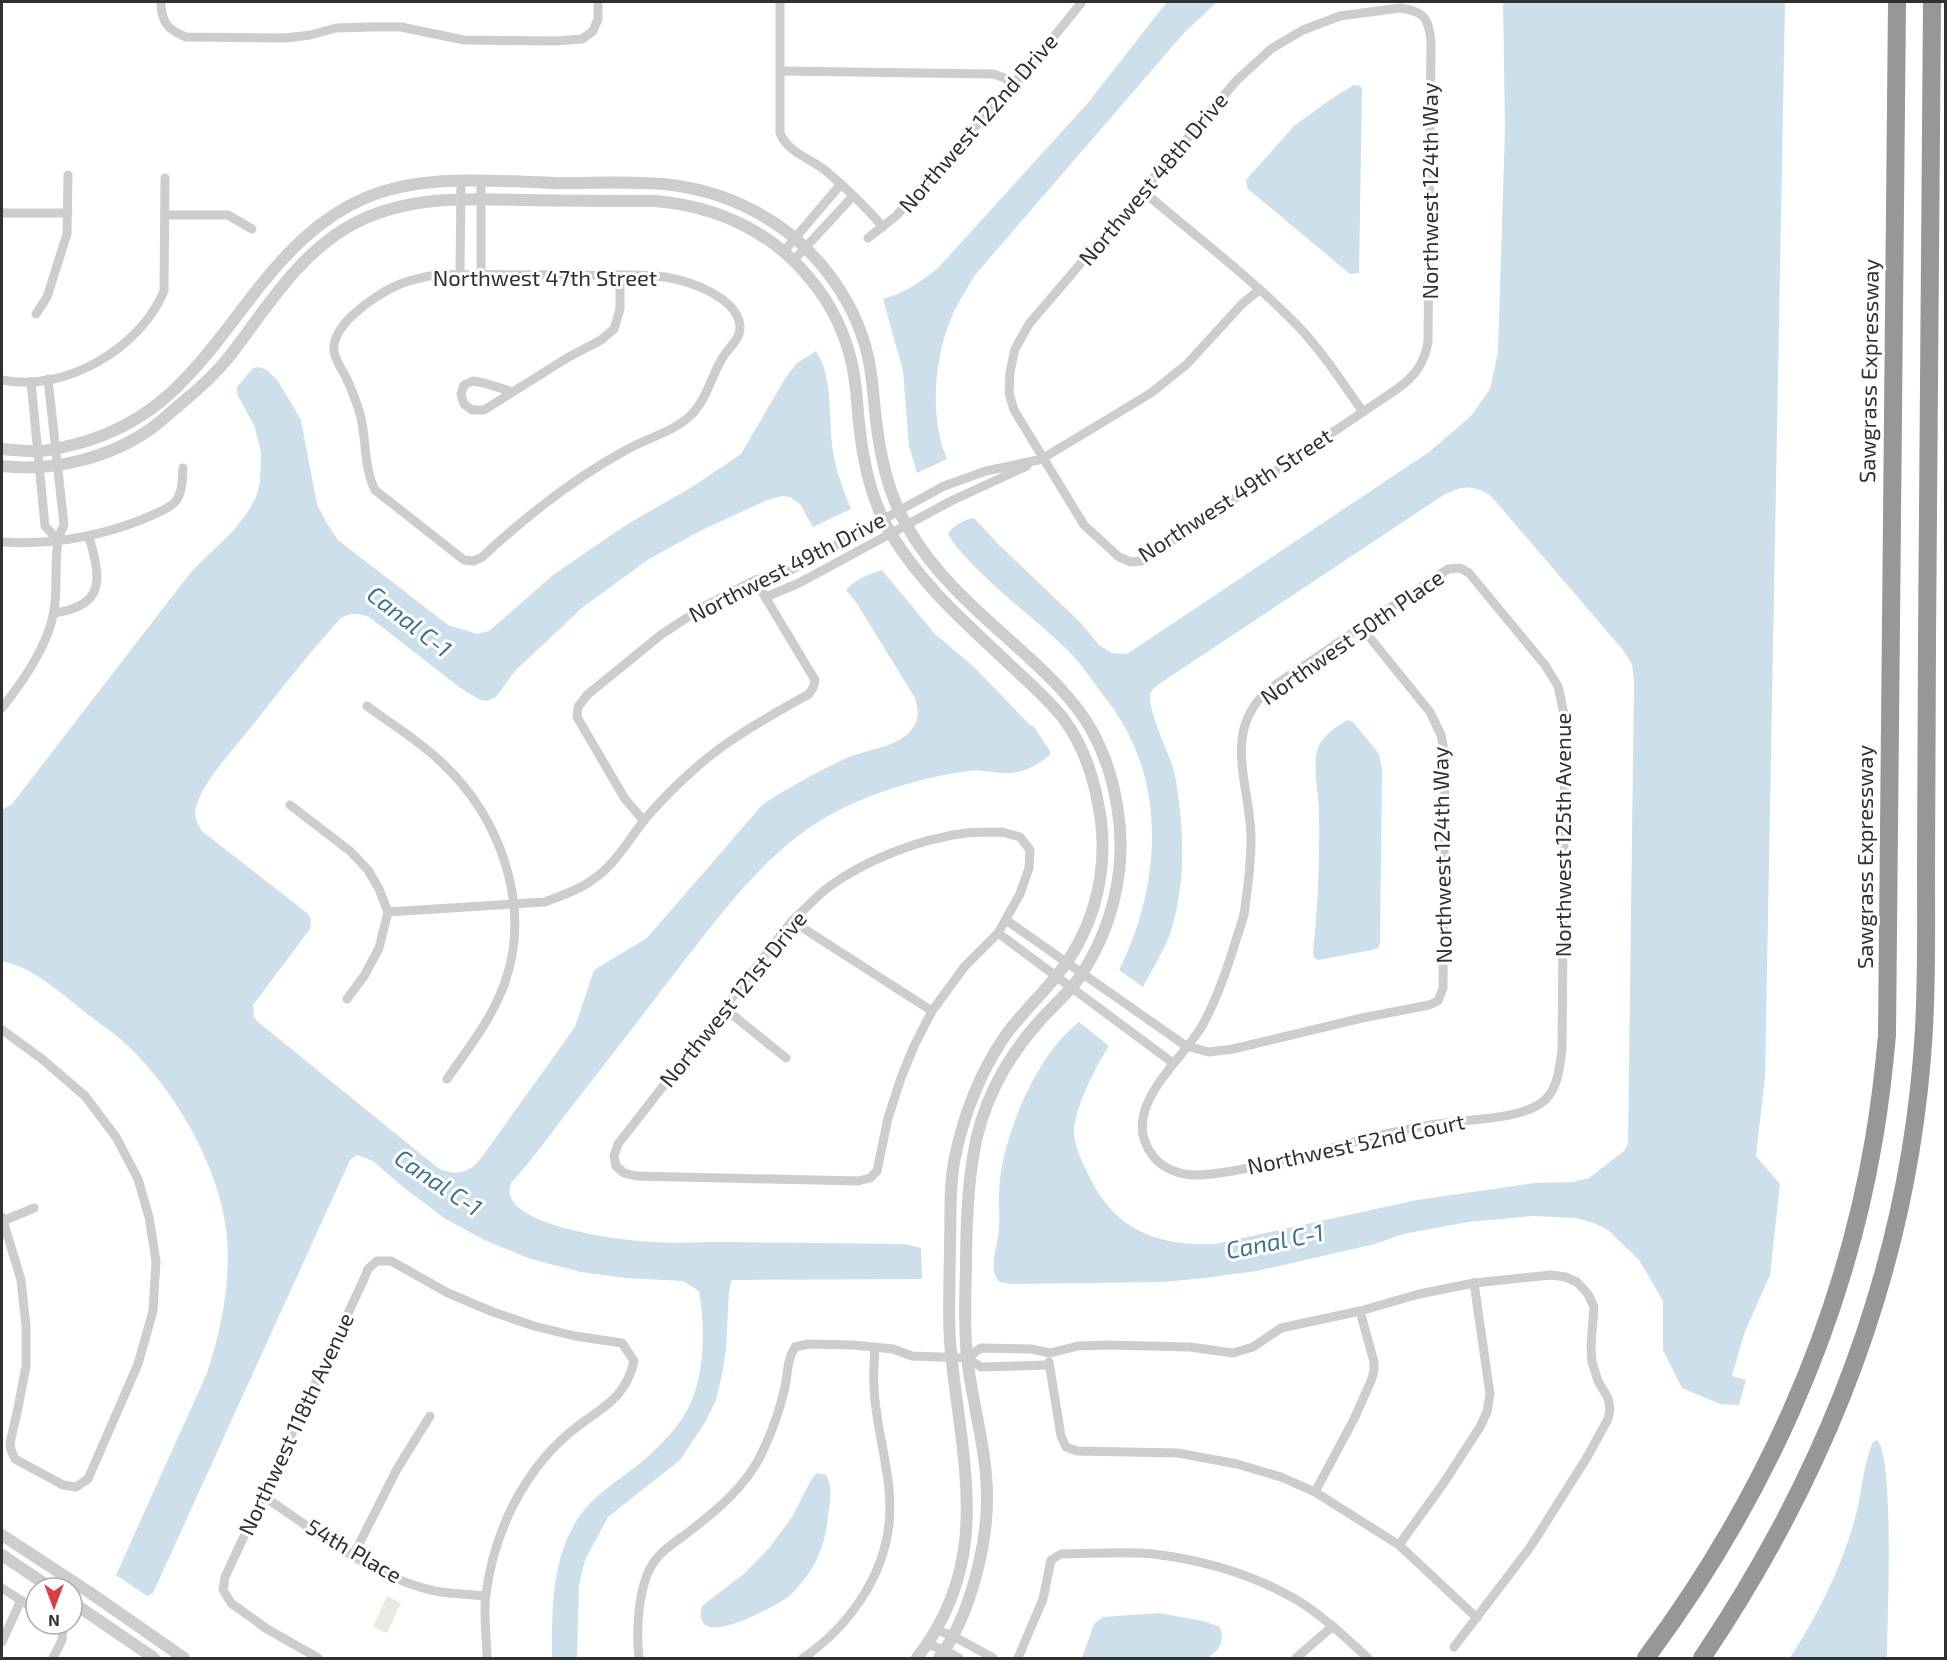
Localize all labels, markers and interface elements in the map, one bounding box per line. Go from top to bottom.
street label: Northwest 122nd Drive [893,28,1062,217]
street label: Northwest 124th Way [1416,82,1442,300]
street label: Northwest 48th Drive [1072,87,1232,270]
street label: Sawgrass Expressway [1853,258,1883,483]
street label: Northwest 47th Street [433,264,657,290]
street label: Northwest 49th Street [1133,422,1336,567]
street label: Northwest 49th Drive [684,505,889,627]
street label: Northwest 50th Place [1255,563,1448,709]
water label: Canal C-1 [362,579,458,663]
street label: Northwest 125th Avenue [1549,713,1575,957]
street label: Sawgrass Expressway [1851,745,1877,969]
street label: Northwest 124th Way [1426,746,1456,964]
street label: Northwest 121st Drive [653,905,811,1092]
street label: Northwest 52nd Court [1245,1107,1467,1179]
water label: Canal C-1 [390,1142,488,1221]
water label: Canal C-1 [1223,1217,1326,1264]
street label: Northwest 118th Avenue [232,1308,358,1539]
street label: 54th Place [302,1513,407,1588]
north arrow [24,1576,84,1636]
text: N [48,1612,60,1631]

